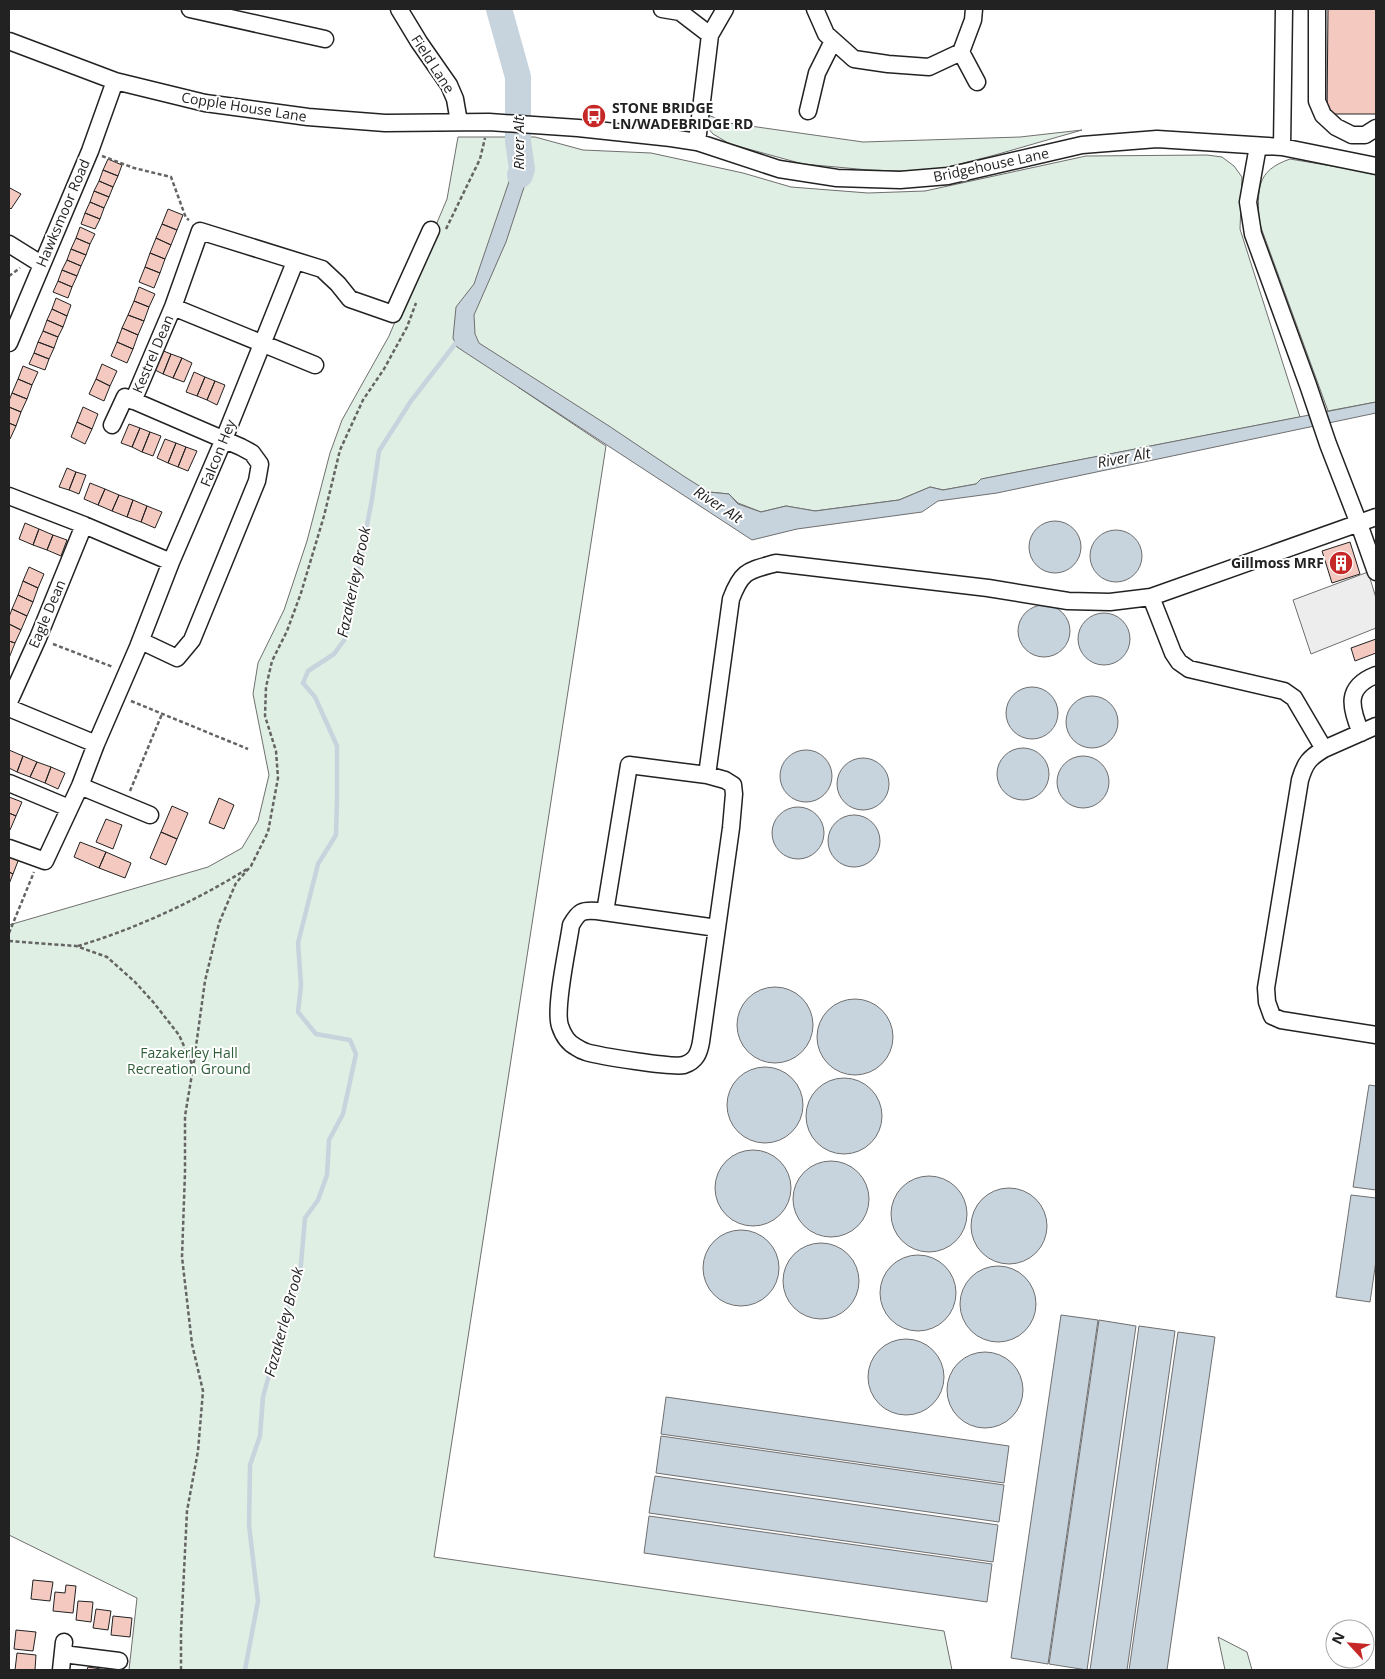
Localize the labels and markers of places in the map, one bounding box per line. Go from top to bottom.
place label: STONE BRIDGE LN/WADEBRIDGE RD [612,98,753,133]
bus stop icon: STONE BRIDGE LN/WADEBRIDGE RD [581,103,607,129]
building icon: Gillmoss MRF [1328,550,1354,576]
place label: Gillmoss MRF [1231,553,1324,572]

